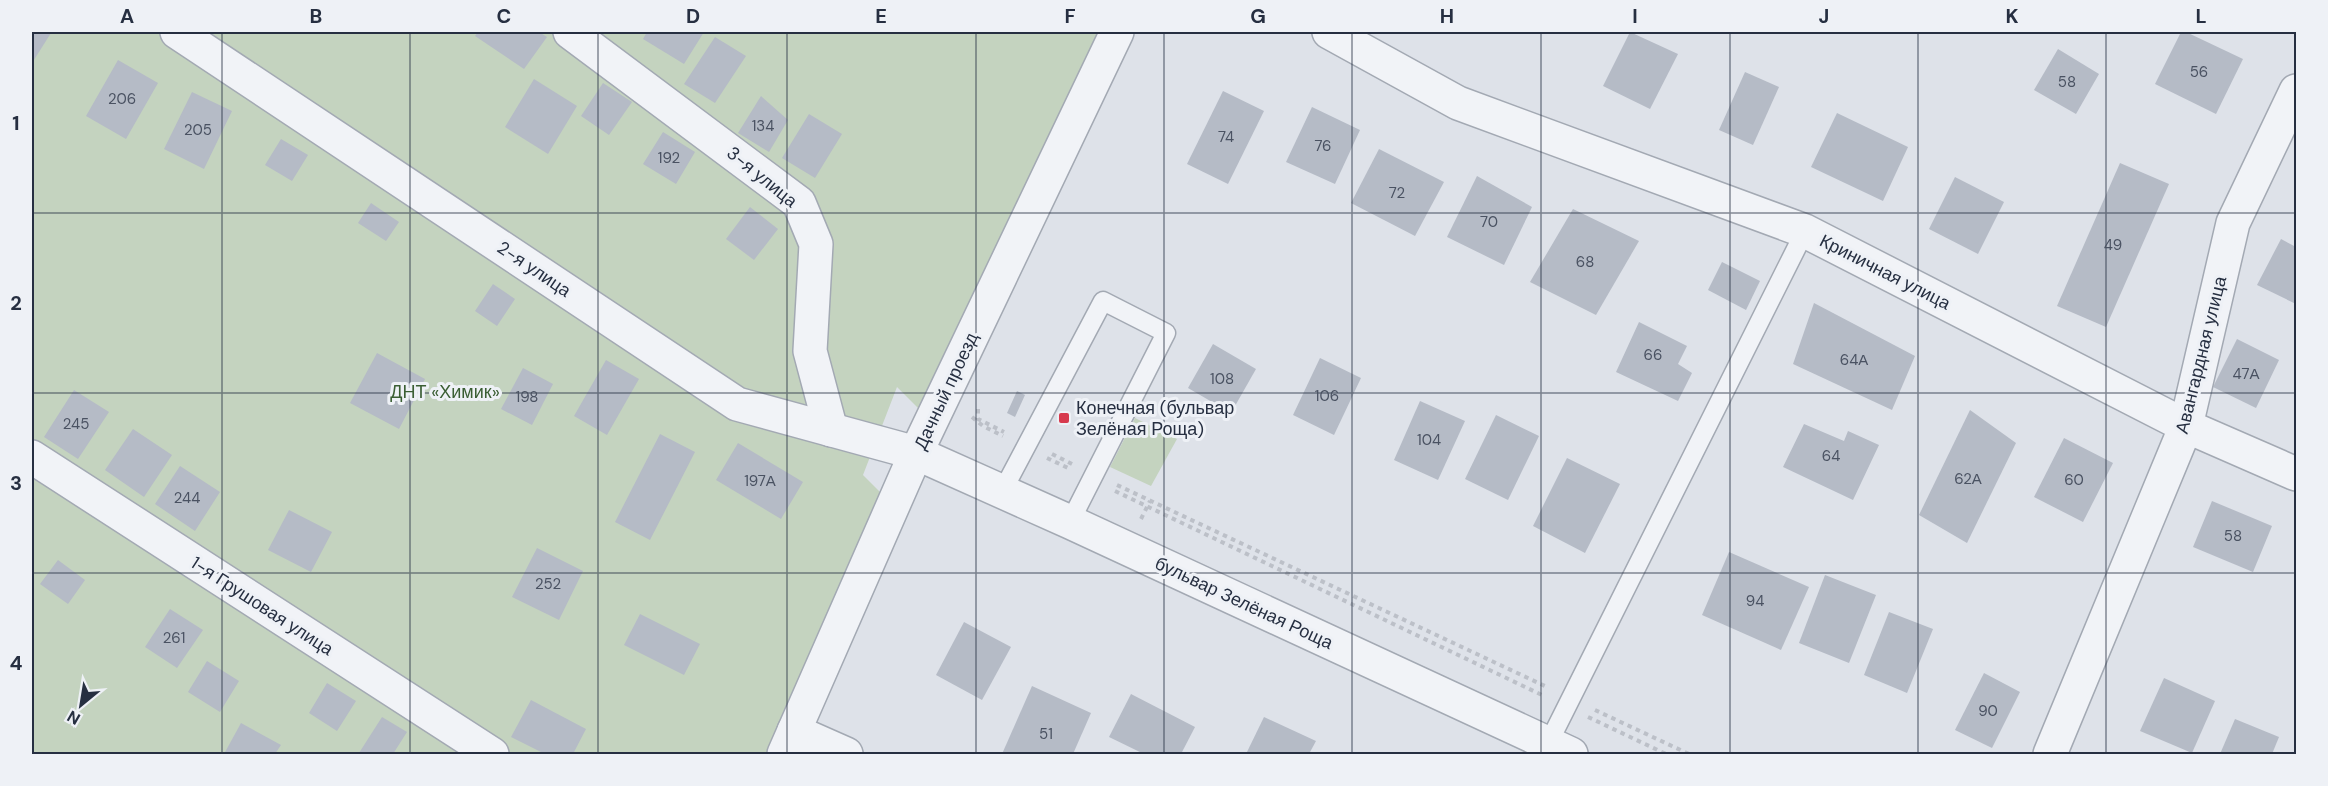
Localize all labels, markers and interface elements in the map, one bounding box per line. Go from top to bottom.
text: A [120,3,134,29]
text: B [310,3,322,29]
text: C [497,3,511,29]
text: D [686,3,700,29]
text: E [875,3,887,29]
text: F [1064,3,1076,29]
text: G [1250,3,1266,29]
text: H [1440,3,1454,29]
text: I [1632,3,1638,29]
text: J [1819,3,1829,29]
text: K [2005,3,2019,29]
text: L [2195,3,2207,29]
house number: 56 [2190,62,2208,82]
house number: 58 [2058,72,2076,92]
house number: 206 [108,89,136,109]
text: 1 [12,110,20,136]
house number: 134 [752,116,774,136]
house number: 205 [184,120,212,140]
house number: 74 [1218,127,1234,147]
house number: 76 [1314,136,1332,156]
street label: 3-я улица [722,141,803,213]
house number: 192 [658,148,680,168]
house number: 72 [1389,183,1405,203]
house number: 70 [1480,212,1498,232]
street label: Криничная улица [1815,229,1955,316]
house number: 49 [2104,235,2122,255]
street label: 2-я улица [492,236,576,303]
house number: 68 [1576,252,1594,272]
street label: Авангардная улица [2170,273,2232,436]
text: 2 [10,290,22,316]
street label: Дачный проезд [908,328,984,453]
house number: 66 [1644,345,1662,365]
house number: 64А [1840,350,1868,370]
house number: 47А [2232,364,2260,384]
house number: 108 [1210,369,1234,389]
park label: ДНТ «Химик» [390,380,500,404]
house number: 106 [1315,386,1339,406]
house number: 198 [516,387,538,407]
place label: Конечная (бульвар Зелёная Роща) [1076,396,1234,441]
marker: Конечная (бульвар Зелёная Роща) [1057,411,1071,425]
house number: 245 [63,414,89,434]
house number: 104 [1417,430,1441,450]
house number: 64 [1822,446,1840,466]
house number: 62А [1954,469,1982,489]
text: 3 [10,470,22,496]
house number: 60 [2064,470,2084,490]
house number: 197А [744,471,776,491]
house number: 244 [174,488,200,508]
house number: 58 [2224,526,2242,546]
street label: 1-я Грушовая улица [186,551,339,662]
street label: бульвар Зелёная Роща [1151,551,1338,655]
house number: 252 [535,574,561,594]
house number: 94 [1746,591,1764,611]
house number: 261 [163,628,185,648]
text: 4 [10,650,23,676]
north arrow [51,675,111,735]
house number: 90 [1978,701,1998,721]
text: N [63,706,84,730]
house number: 51 [1039,724,1053,744]

